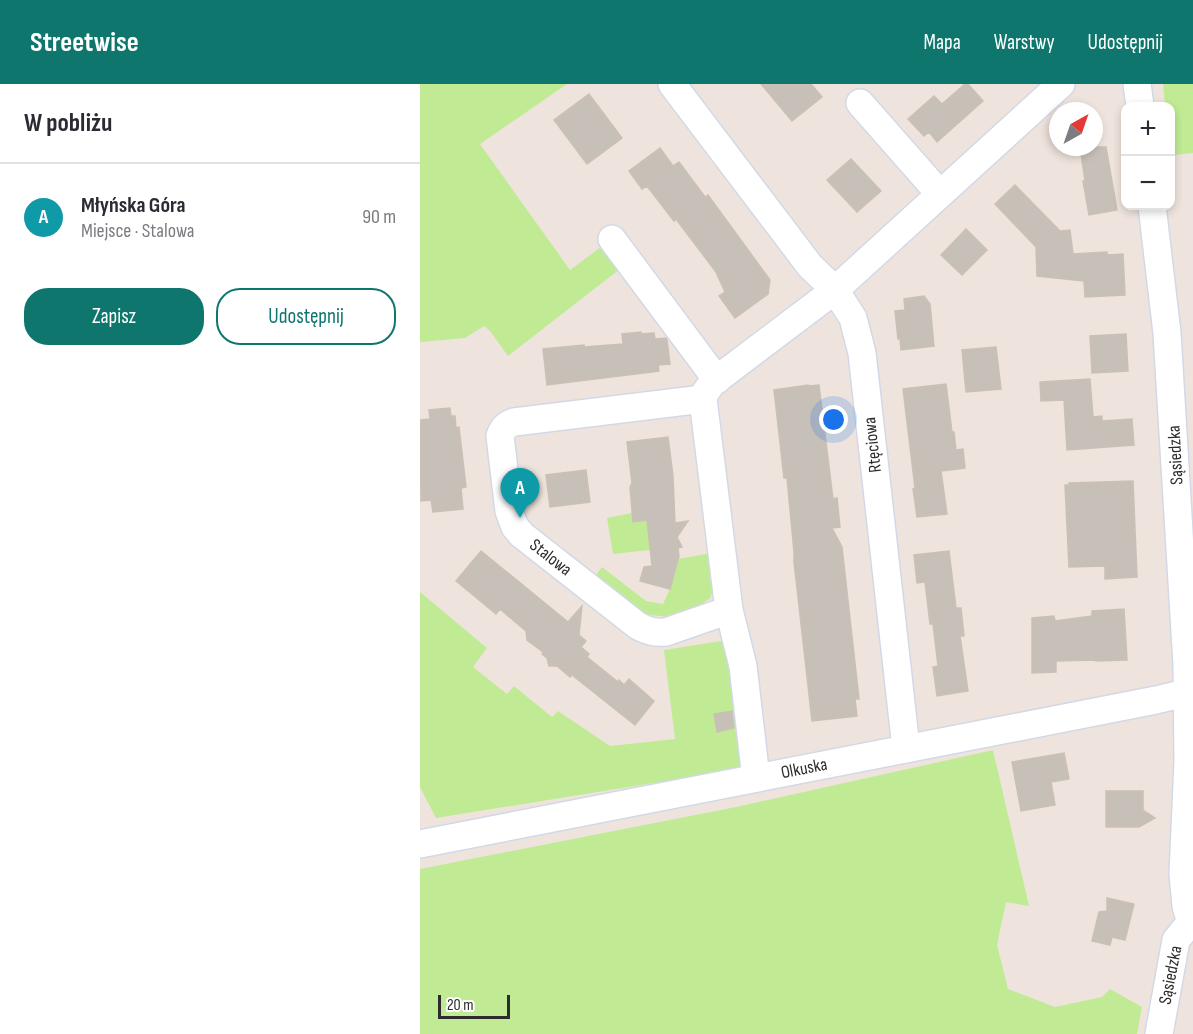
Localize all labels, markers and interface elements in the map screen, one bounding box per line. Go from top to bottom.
text: Streetwise [30,26,139,59]
text: Mapa [923,30,961,55]
text: Warstwy [994,30,1055,55]
text: Udostępnij [1088,30,1163,55]
north arrow [1049,102,1103,156]
map controls [1121,102,1175,210]
button: + [1121,102,1175,156]
text: W pobliżu [24,108,112,139]
button: − [1121,156,1175,210]
text: Młyńska Góra [81,192,186,219]
text: A [39,205,48,229]
text: 90 m [362,205,396,229]
text: Miejsce · Stalowa [81,219,195,243]
button: Zapisz [24,288,204,345]
button: Udostępnij [216,288,396,345]
your location [819,405,848,434]
street label: Rtęciowa [859,416,886,474]
street label: Sąsiedzka [1163,425,1188,485]
pin: A [500,468,540,518]
street label: Stalowa [525,534,576,580]
street label: Olkuska [779,754,829,783]
street label: Sąsiedzka [1155,944,1186,1006]
scale bar [438,992,510,1020]
text: 20 m [447,996,474,1015]

